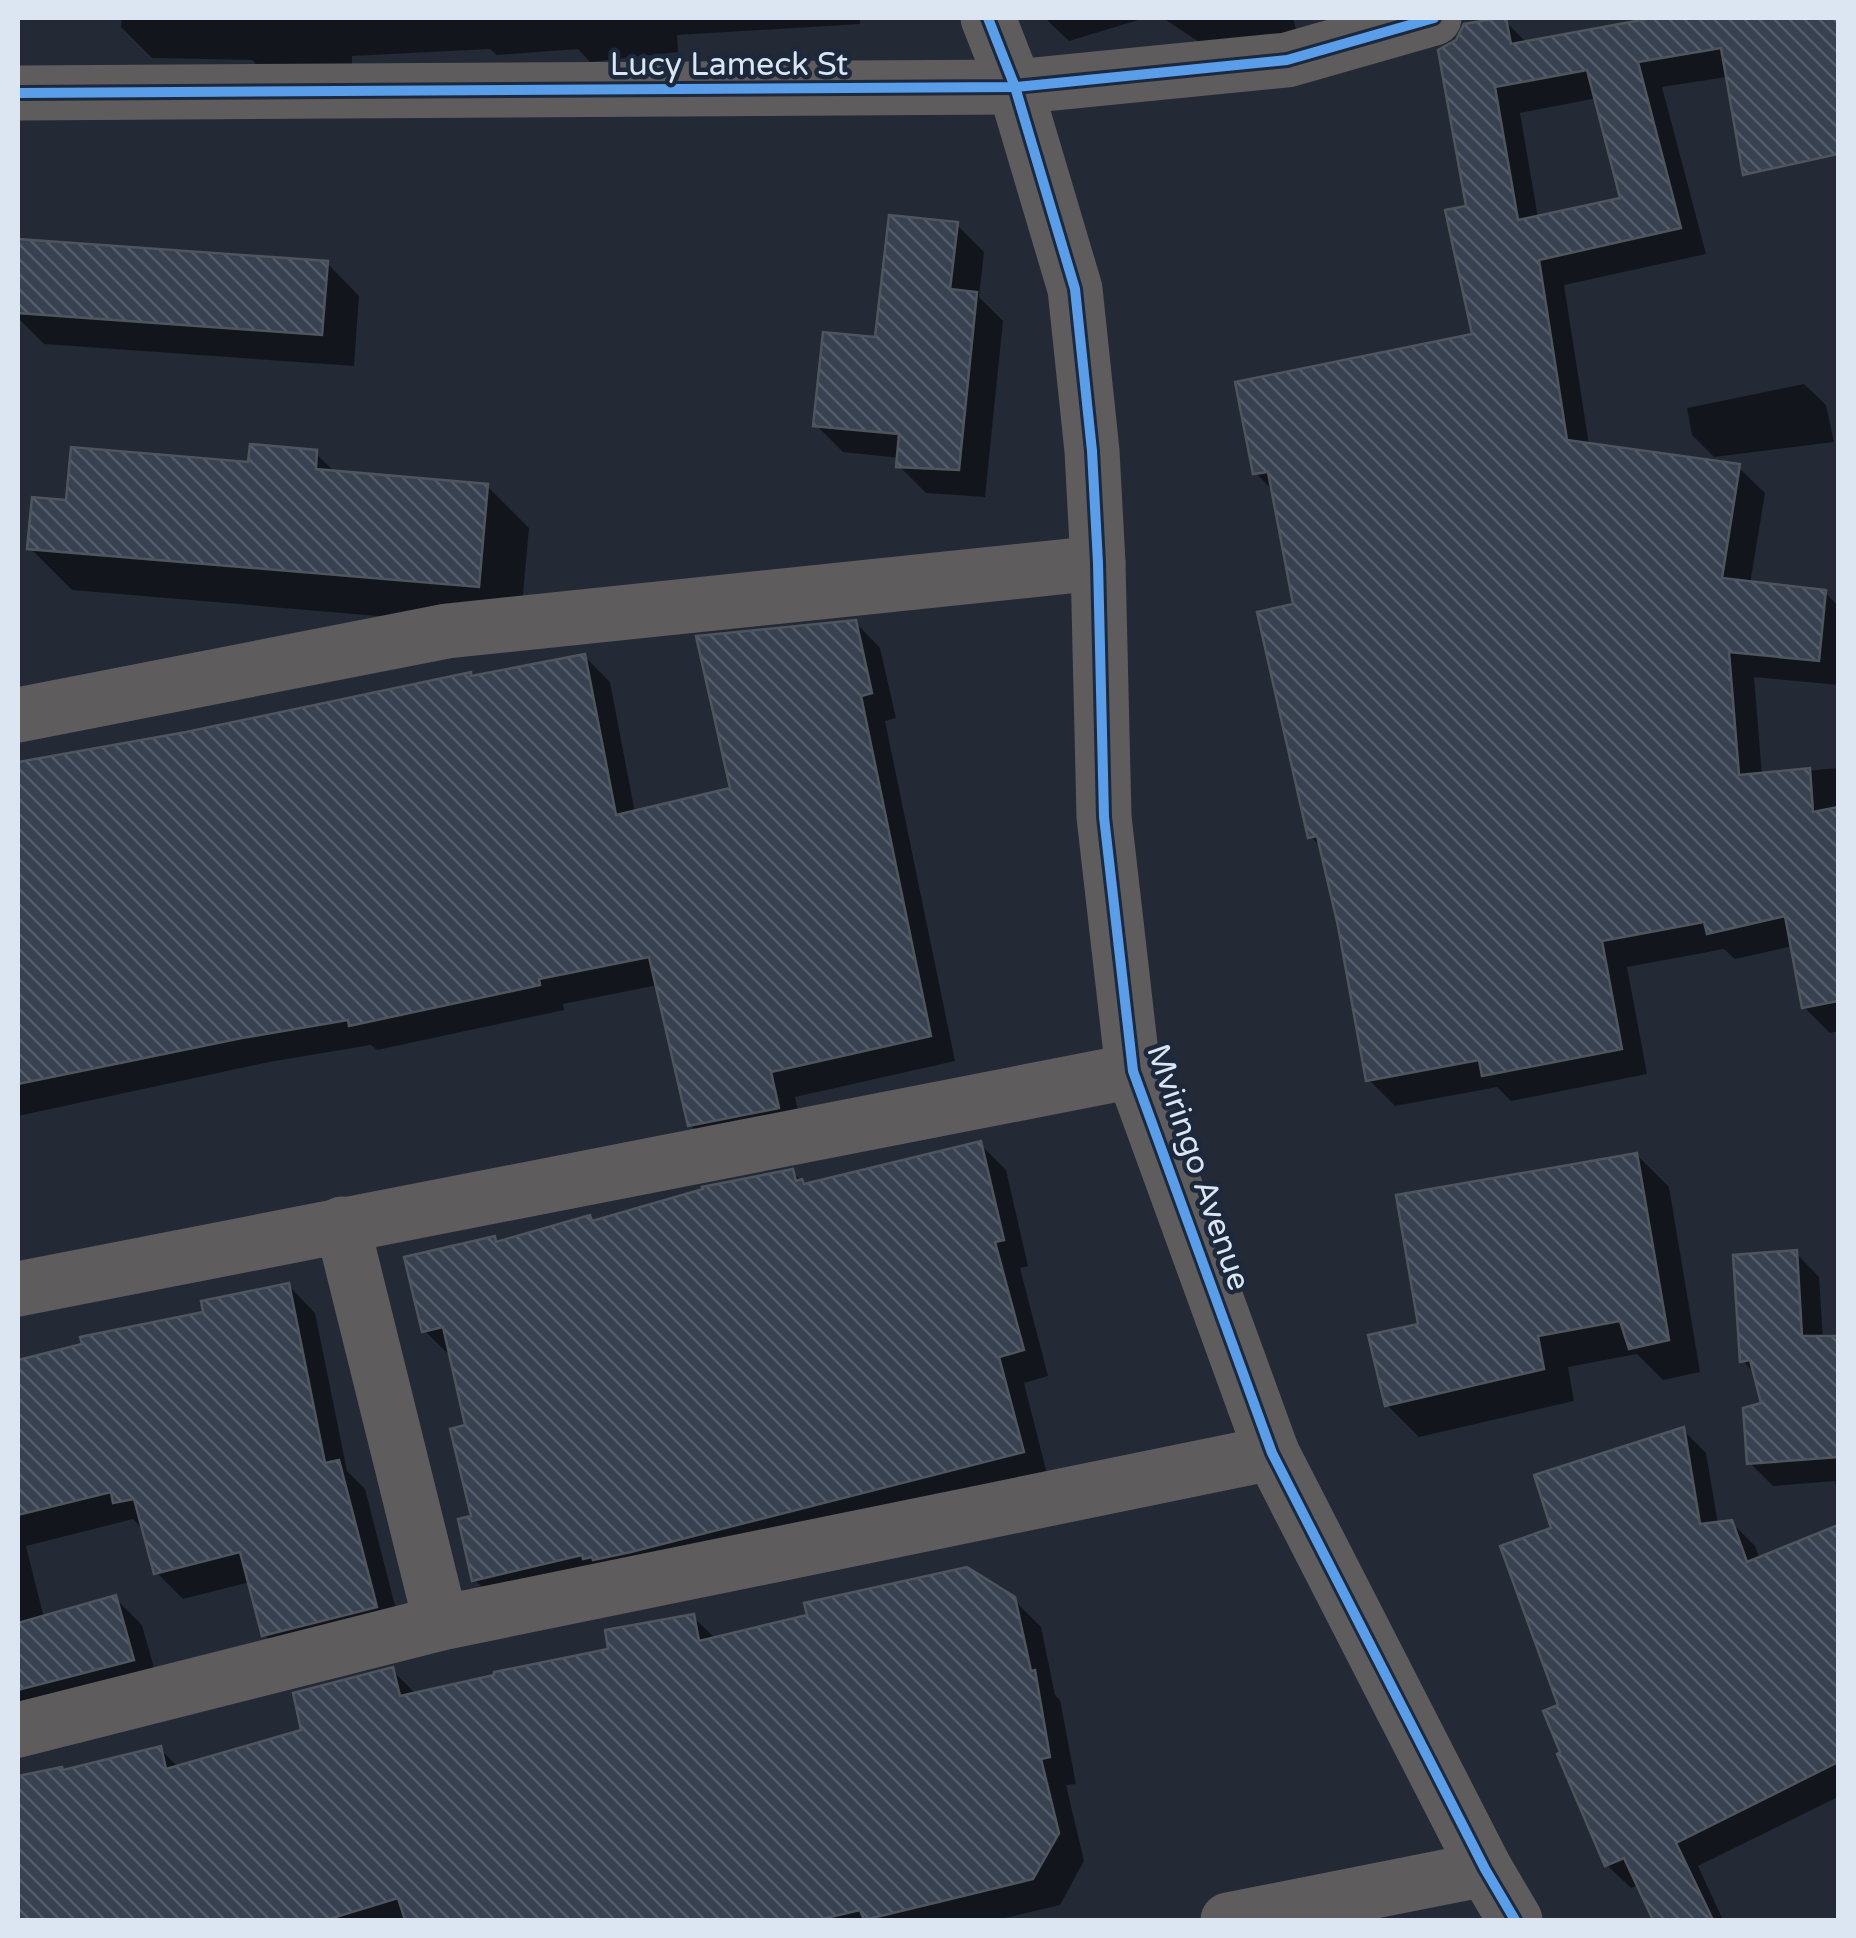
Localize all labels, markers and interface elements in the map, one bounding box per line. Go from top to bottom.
street label: Lucy Lameck St [610,46,848,84]
street label: Mviringo Avenue [1138,1039,1258,1295]

